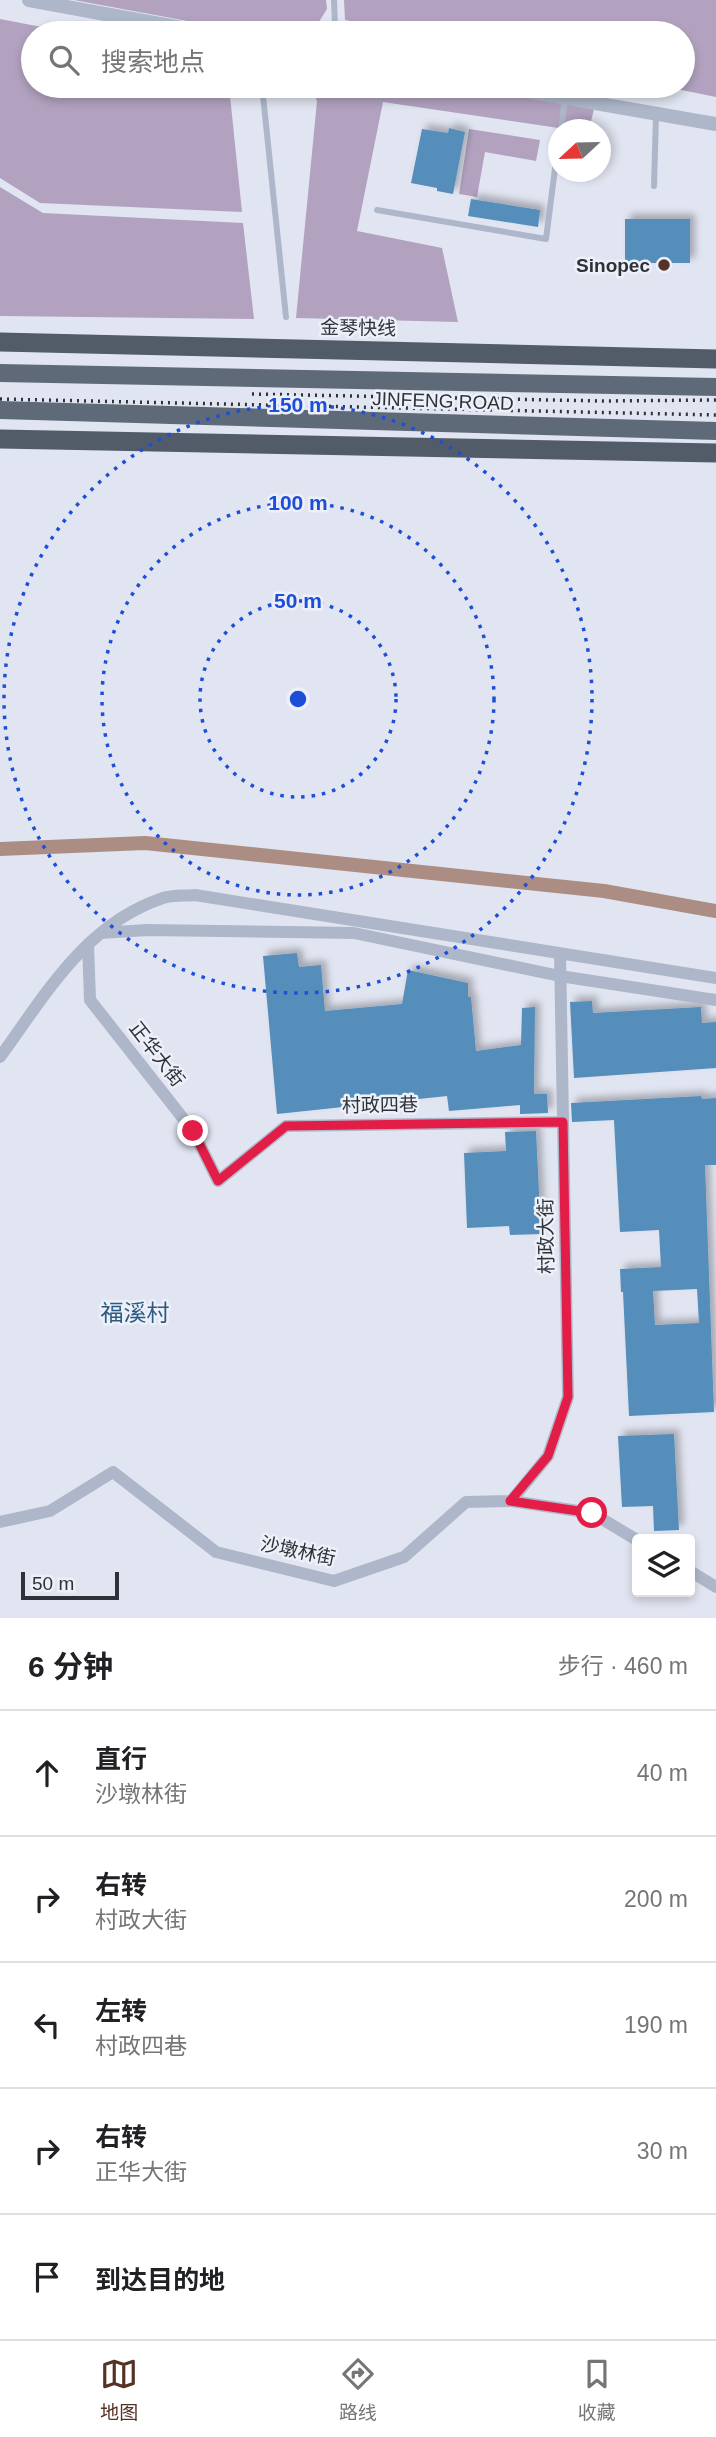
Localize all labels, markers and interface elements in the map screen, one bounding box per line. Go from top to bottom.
search box [21,21,695,98]
icon: search [45,41,83,79]
text: 搜索地点 [101,47,205,77]
north arrow [548,119,611,182]
place label: Sinopec [576,255,650,276]
marker: Sinopec [656,257,672,273]
street label: 金琴快线 [320,317,396,339]
street label: JINFENG ROAD [372,388,514,414]
text: 150 m [268,393,328,416]
text: 100 m [268,491,328,514]
text: 50 m [274,589,322,612]
centre of rings [286,687,310,711]
street label: 正华大街 [125,1018,189,1090]
street label: 村政四巷 [342,1094,418,1116]
route end [177,1115,208,1146]
street label: 村政大街 [535,1198,557,1274]
district label: 福溪村 [101,1300,170,1326]
route start [576,1497,607,1528]
street label: 沙墩林街 [259,1533,337,1569]
map controls [632,1534,695,1597]
button: layers [632,1534,695,1597]
scale bar [21,1569,119,1601]
text: 50 m [32,1573,74,1594]
text: 6 分钟 [28,1650,113,1683]
text: 步行 · 460 m [558,1653,688,1679]
text: 直行 [95,1744,147,1774]
icon: ahead [28,1754,66,1792]
text: 40 m [637,1760,688,1786]
text: 沙墩林街 [95,1781,187,1807]
text: 右转 [95,1870,147,1900]
icon: right [28,1880,66,1918]
text: 200 m [624,1886,688,1912]
text: 村政大街 [95,1907,187,1933]
text: 左转 [95,1996,147,2026]
icon: left [28,2006,66,2044]
text: 190 m [624,2012,688,2038]
text: 村政四巷 [95,2033,187,2059]
text: 右转 [95,2122,147,2152]
icon: right [28,2132,66,2170]
text: 30 m [637,2138,688,2164]
text: 正华大街 [95,2159,187,2185]
icon: arrive [28,2258,66,2296]
text: 到达目的地 [95,2265,225,2295]
tab: 地图 [100,2355,138,2424]
tab: 路线 [339,2355,377,2424]
tab: 收藏 [578,2355,616,2424]

